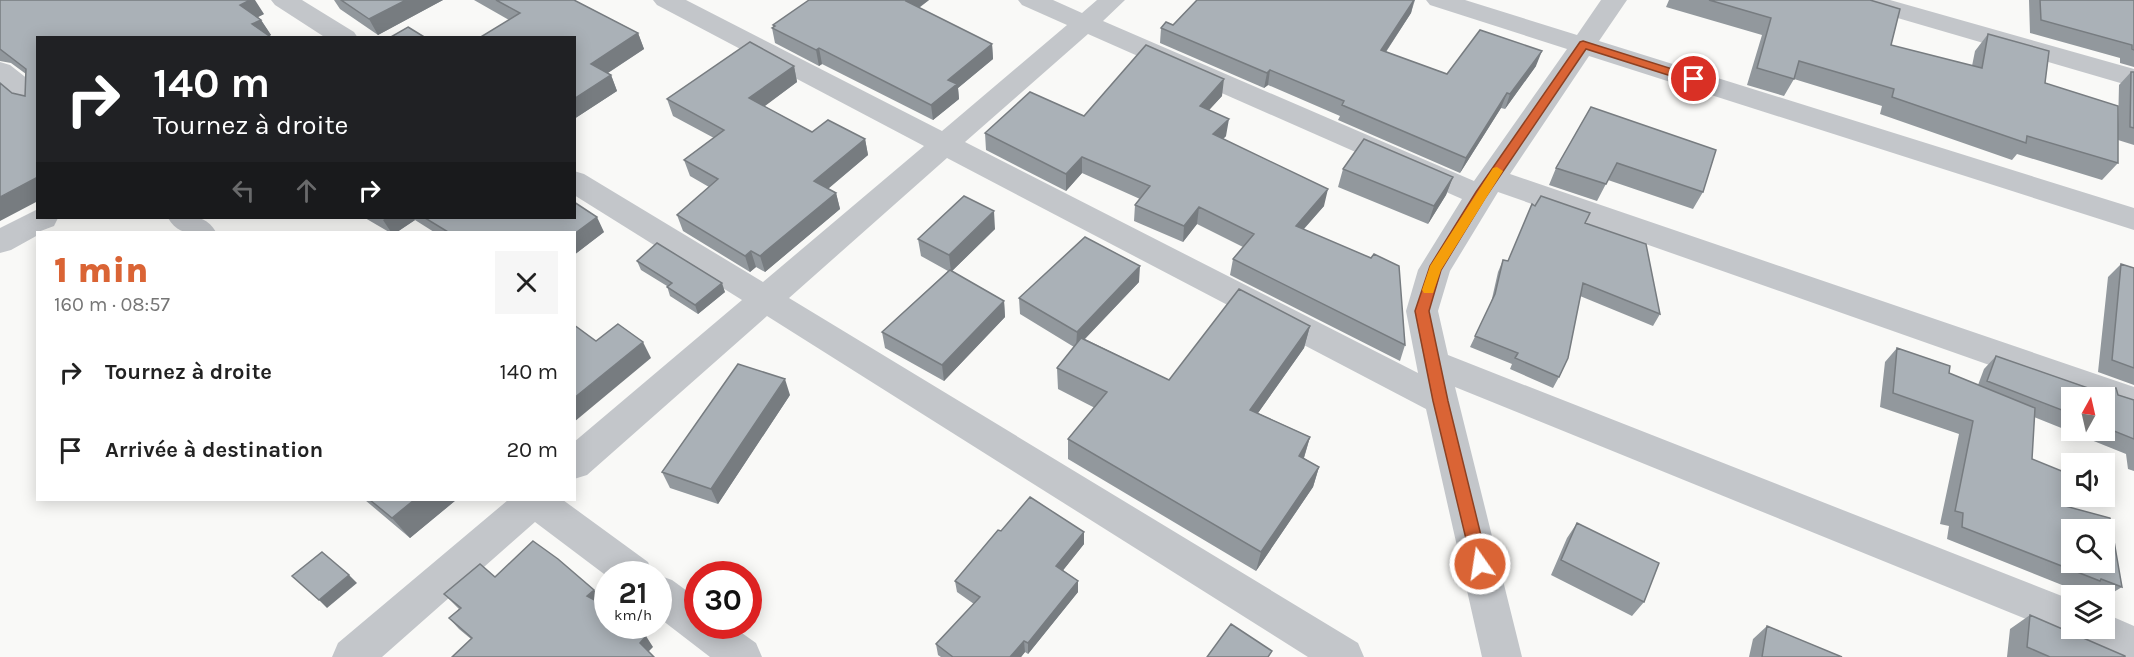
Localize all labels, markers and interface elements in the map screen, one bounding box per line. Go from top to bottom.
pin [1668,53,1719,104]
text: 140 m [153,58,270,108]
icon: right [54,60,132,138]
icon: arrive [1677,62,1710,95]
text: Tournez à droite [153,109,348,141]
icon: left [227,174,260,207]
icon: ahead [290,174,323,207]
icon: right [353,174,386,207]
text: 1 min [54,249,148,291]
button: close [495,251,558,314]
text: 160 m · 08:57 [54,293,170,316]
icon: right [54,356,87,389]
text: Tournez à droite [105,359,272,385]
text: 140 m [500,359,558,385]
north arrow [2061,387,2115,441]
map controls [2061,387,2115,639]
icon: arrive [54,434,87,467]
text: Arrivée à destination [105,437,323,463]
text: 20 m [506,437,558,463]
button: sound [2061,453,2115,507]
button: search [2061,519,2115,573]
position arrow [1448,532,1512,596]
speed limit sign: 30 [684,561,762,639]
text: 21 [619,575,647,611]
button: layers [2061,585,2115,639]
text: km/h [614,606,652,624]

